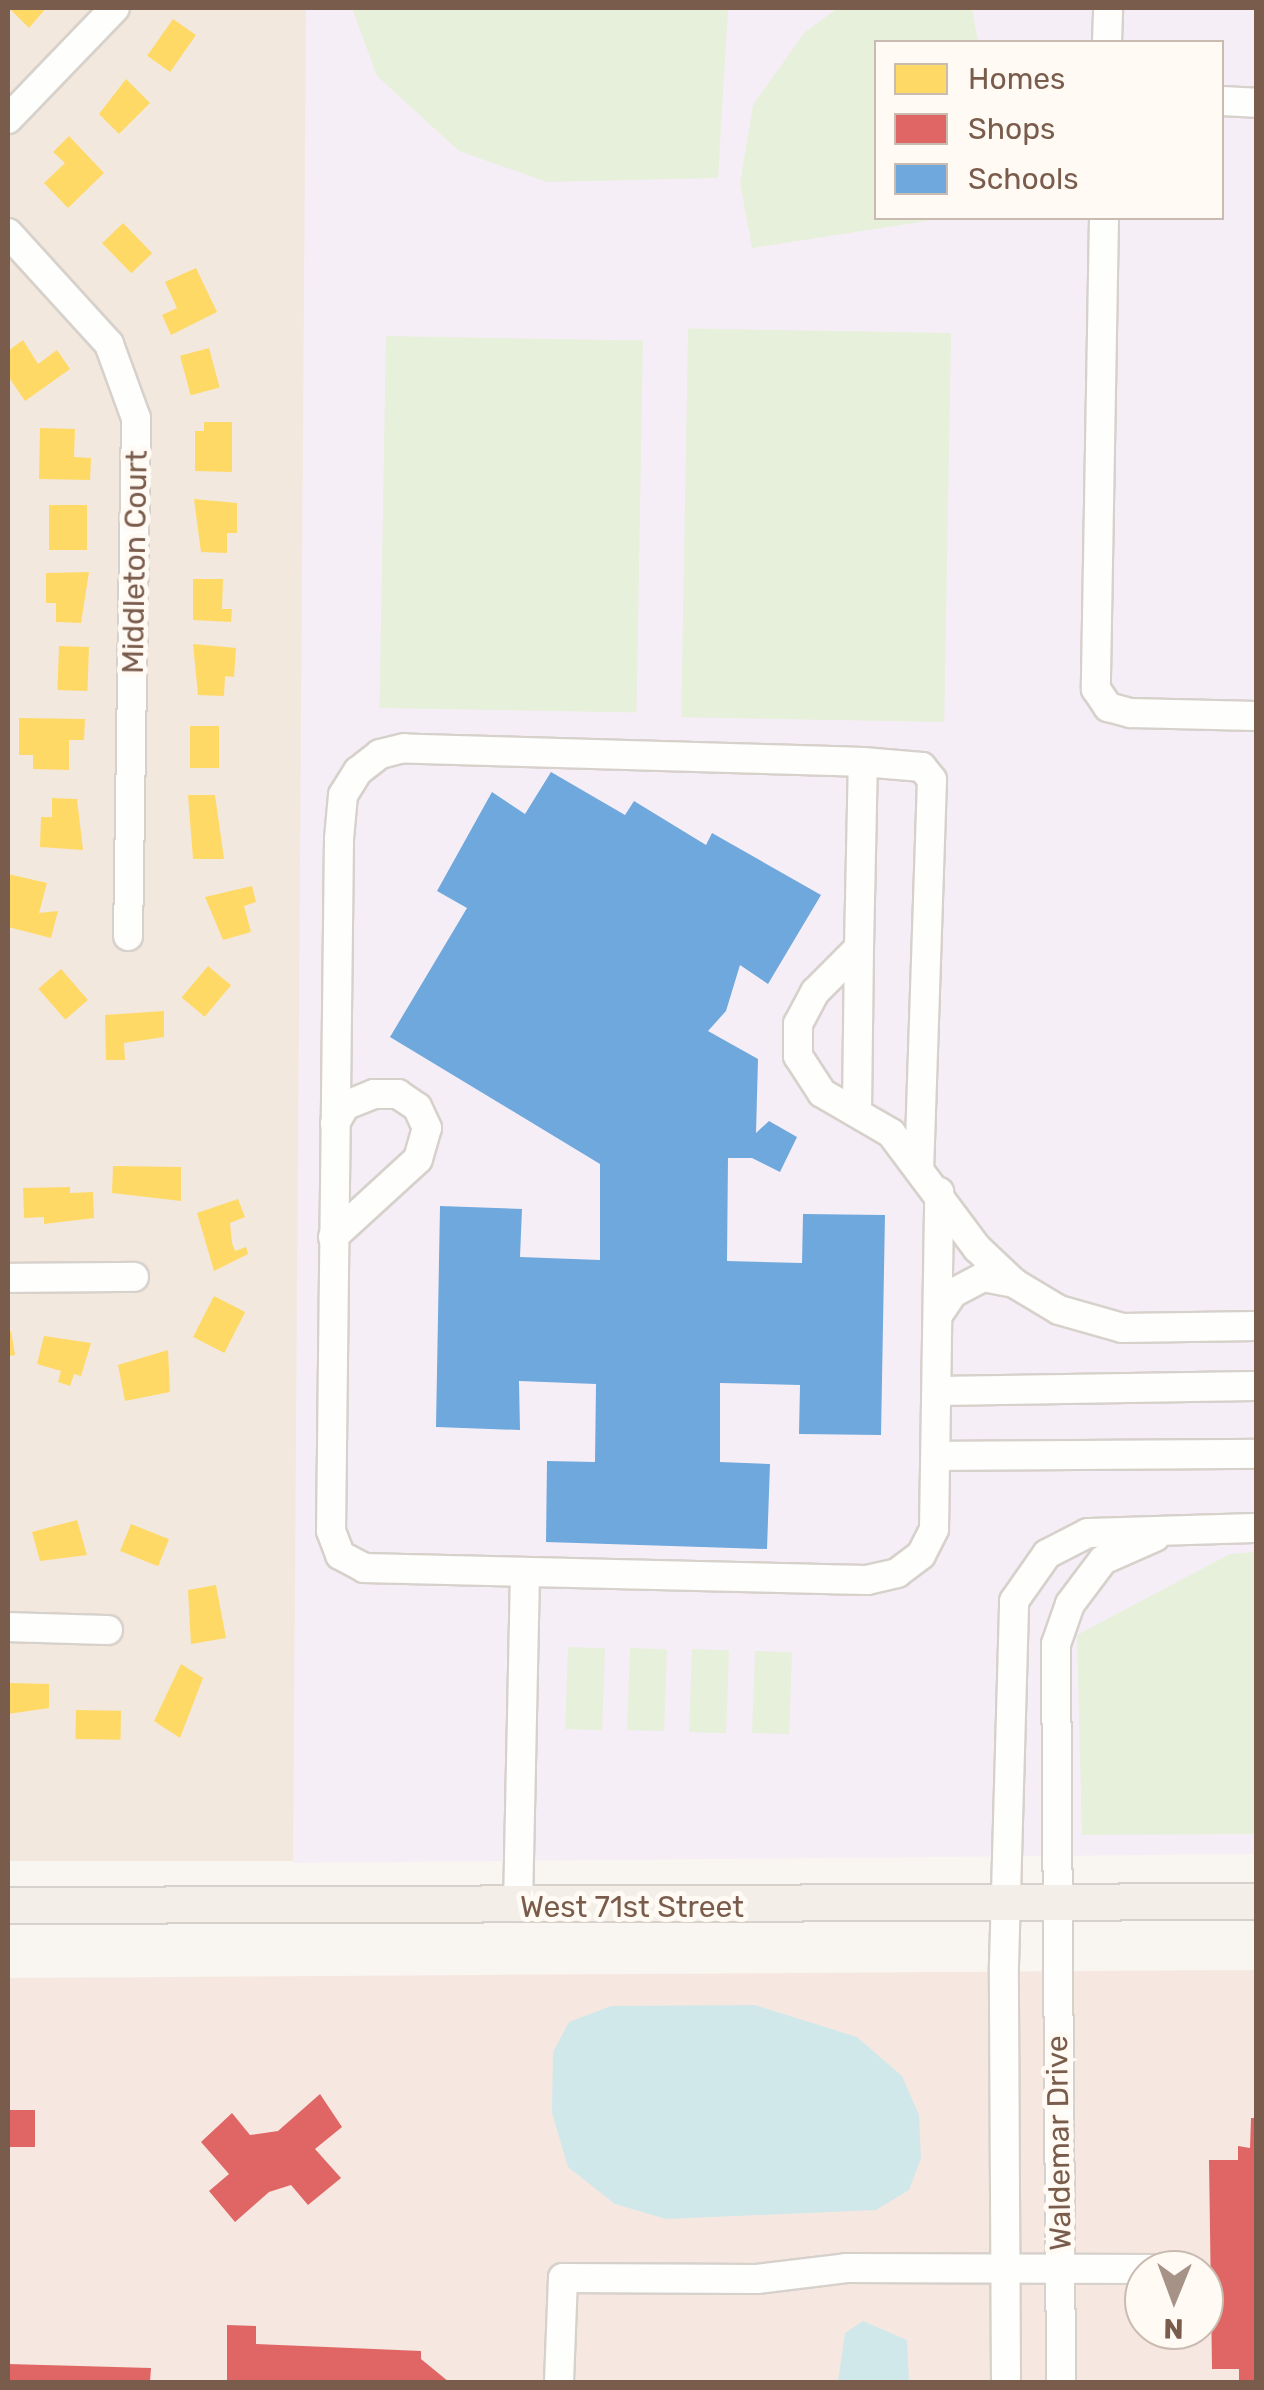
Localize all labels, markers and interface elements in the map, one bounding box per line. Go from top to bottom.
legend [874,40,1224,220]
text: Homes [968,61,1065,97]
text: Shops [968,111,1055,147]
text: Schools [968,161,1079,197]
street label: Middleton Court [115,450,155,674]
street label: West 71st Street [520,1889,744,1925]
street label: Waldemar Drive [1039,2035,1079,2251]
north arrow [1124,2250,1224,2350]
text: N [1163,2312,1184,2345]

